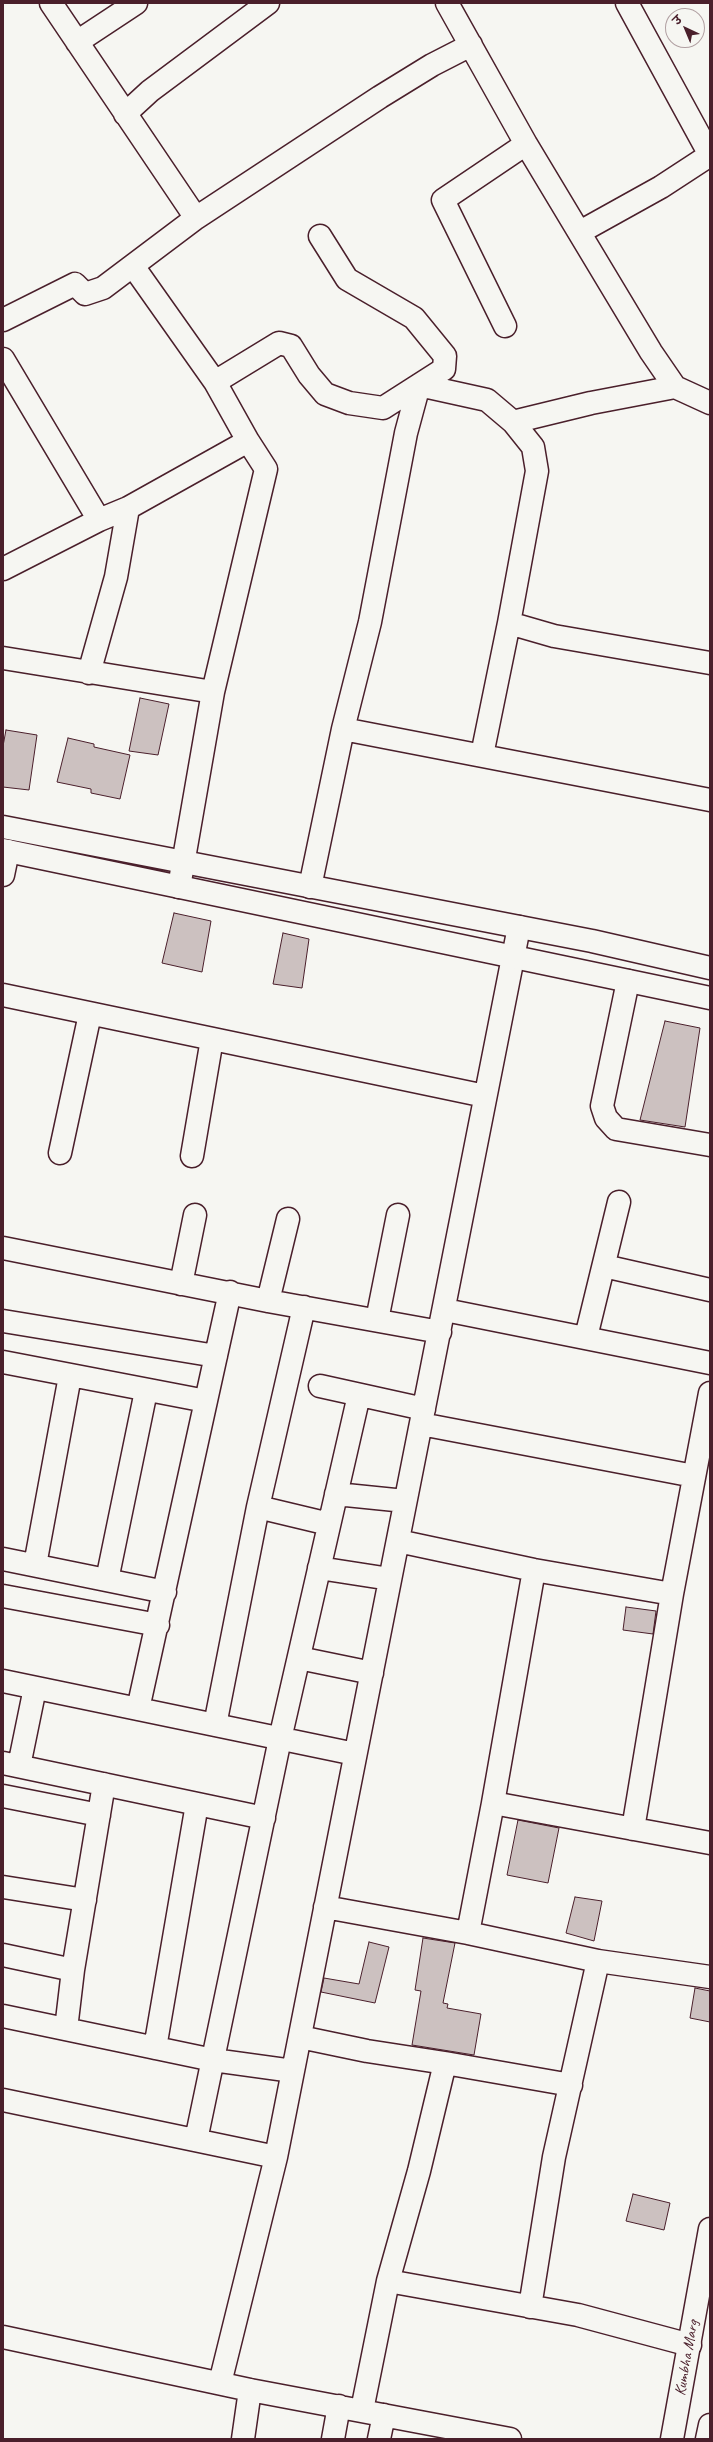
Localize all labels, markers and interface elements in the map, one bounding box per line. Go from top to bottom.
north arrow [665,8,705,48]
text: उ [670,13,685,28]
street label: Kumbha Marg [671,2319,703,2397]

